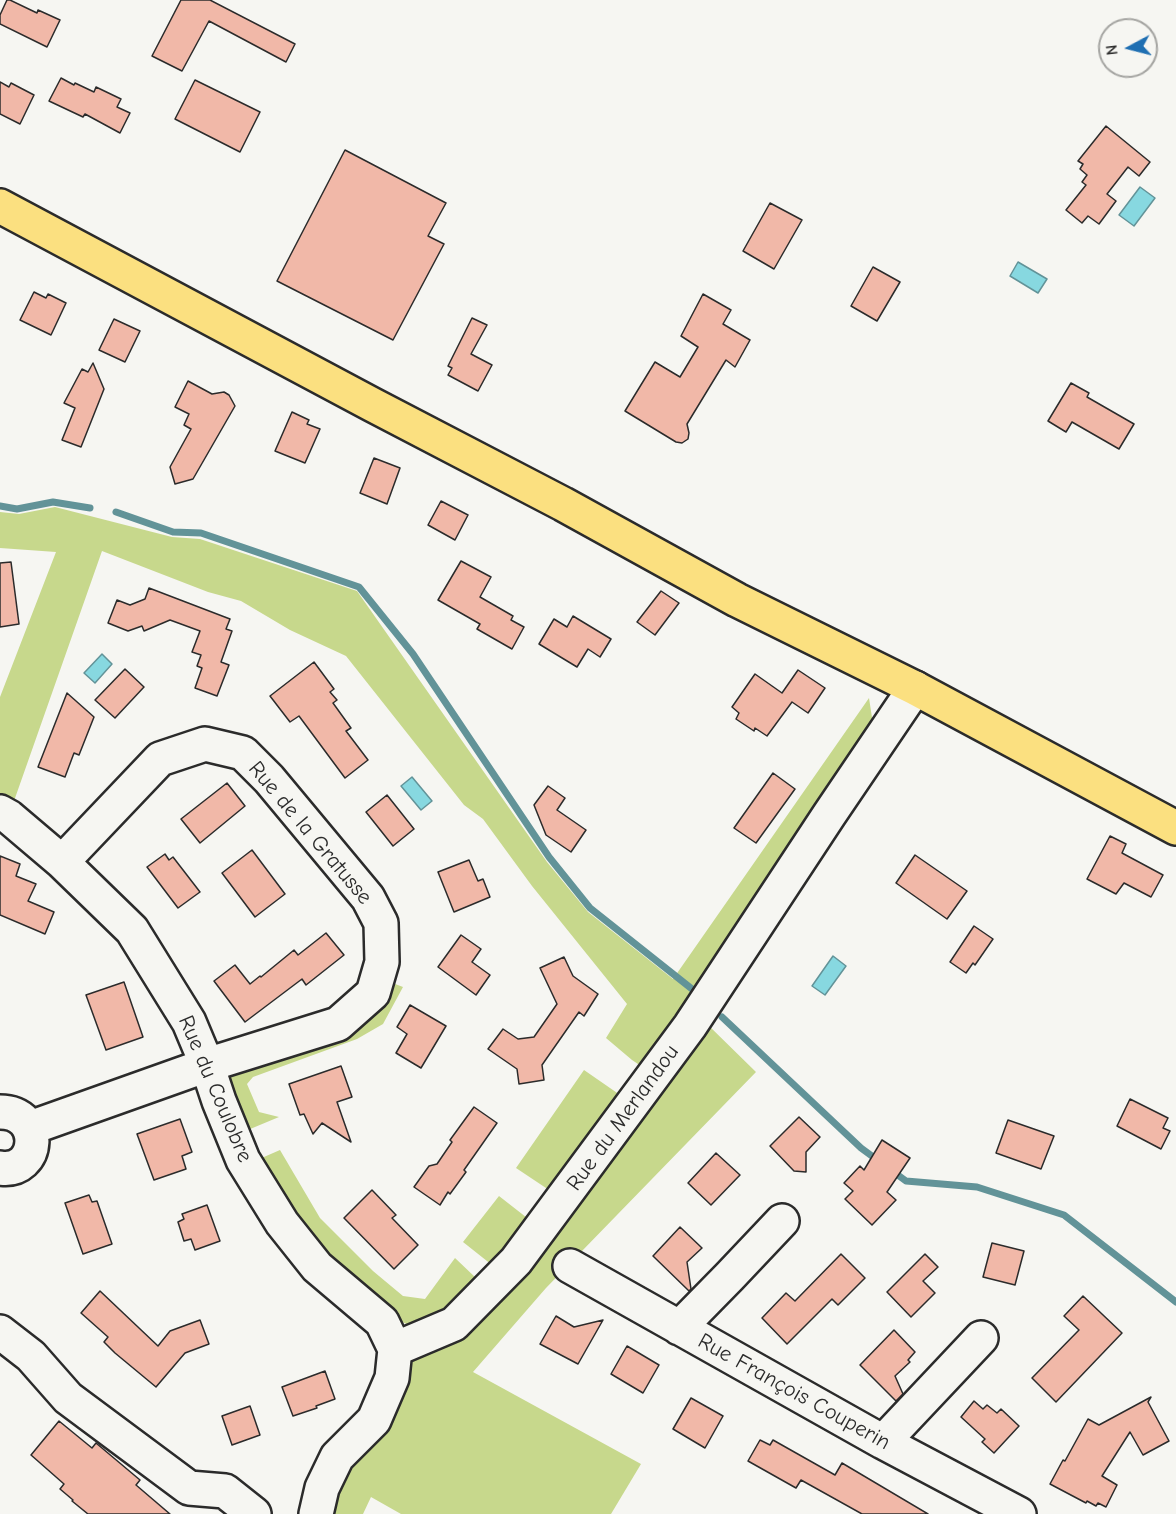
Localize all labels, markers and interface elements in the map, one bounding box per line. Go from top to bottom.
north arrow [1098,18,1158,78]
text: N [1103,44,1122,56]
street label: Rue de la Gratusse [243,756,377,910]
street label: Rue du Coulobre [172,1012,258,1166]
street label: Rue du Merlandou [561,1040,685,1196]
street label: Rue François Couperin [693,1328,895,1456]

